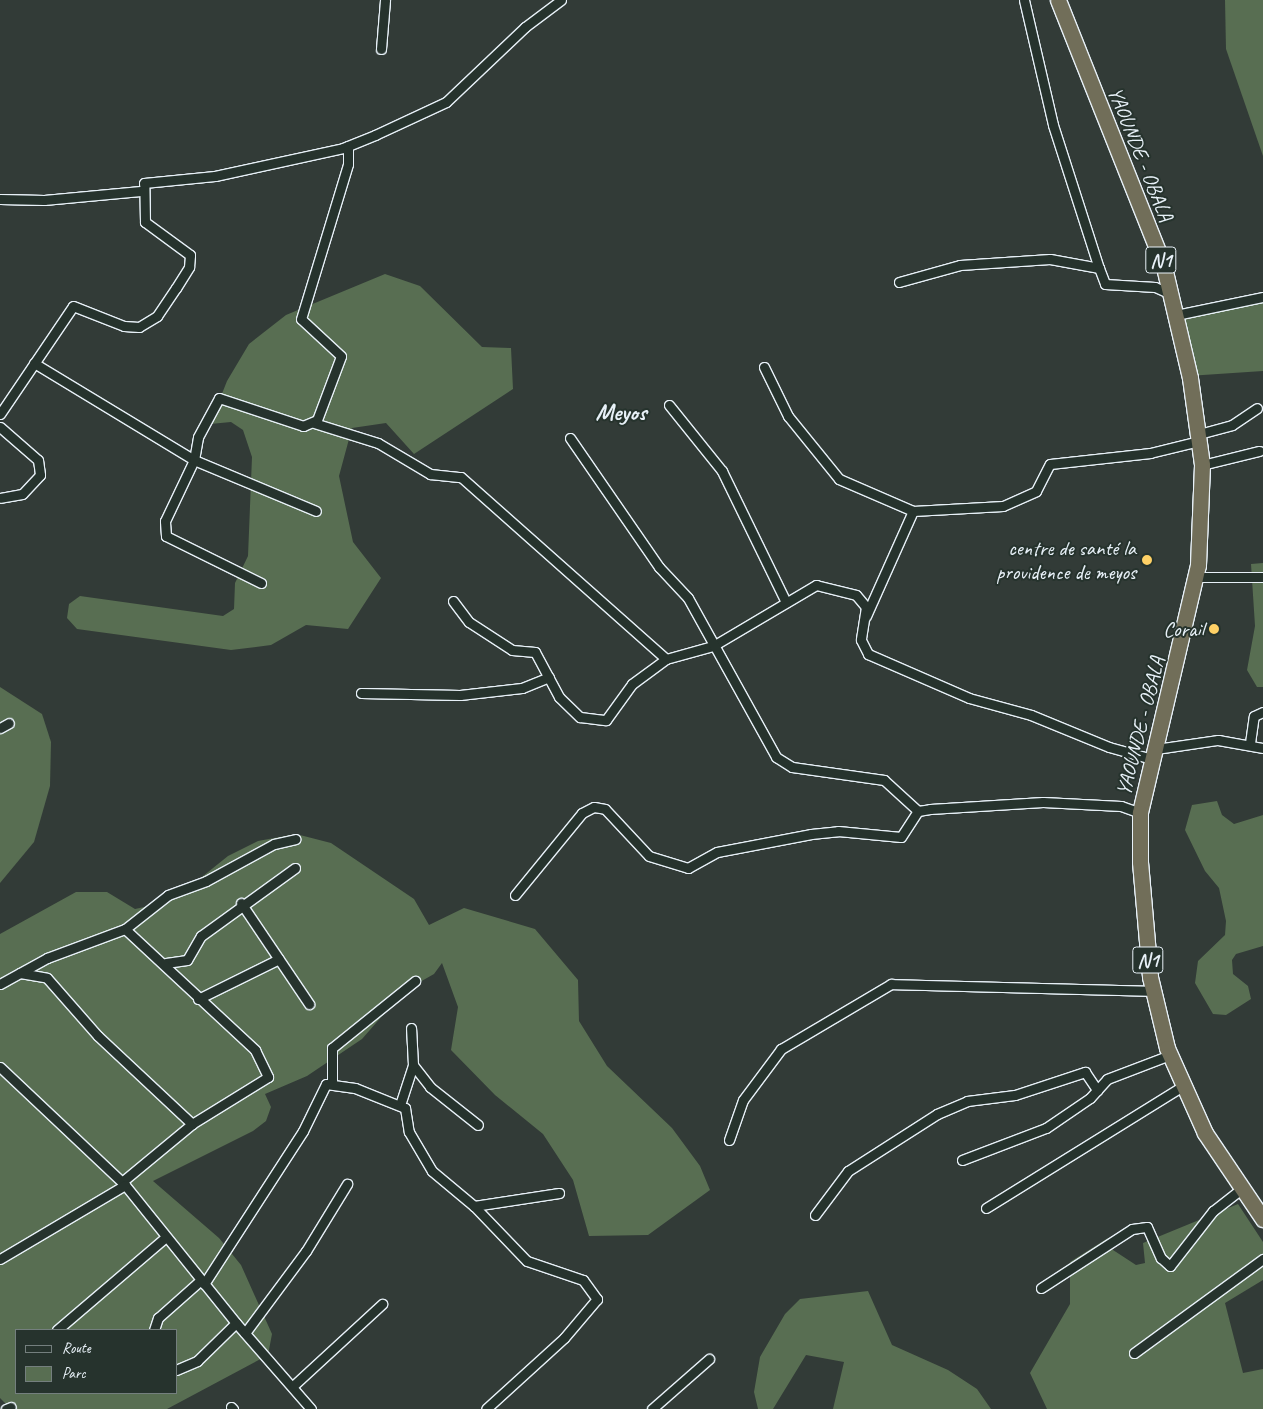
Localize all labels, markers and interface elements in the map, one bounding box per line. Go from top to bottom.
street label: YAOUNDE - OBALA [1103,83,1179,225]
road number: N1 [1145,242,1177,278]
district label: Meyos [596,399,646,427]
place label: centre de santé la providence de meyos [997,535,1136,585]
marker: centre de santé la providence de meyos [1140,553,1154,567]
place label: Corail [1163,616,1204,642]
marker: Corail [1208,623,1220,635]
street label: YAOUNDE - OBALA [1111,654,1169,798]
road number: N1 [1132,942,1164,978]
legend [15,1329,178,1394]
text: Route [62,1339,91,1358]
text: Parc [62,1364,86,1383]

